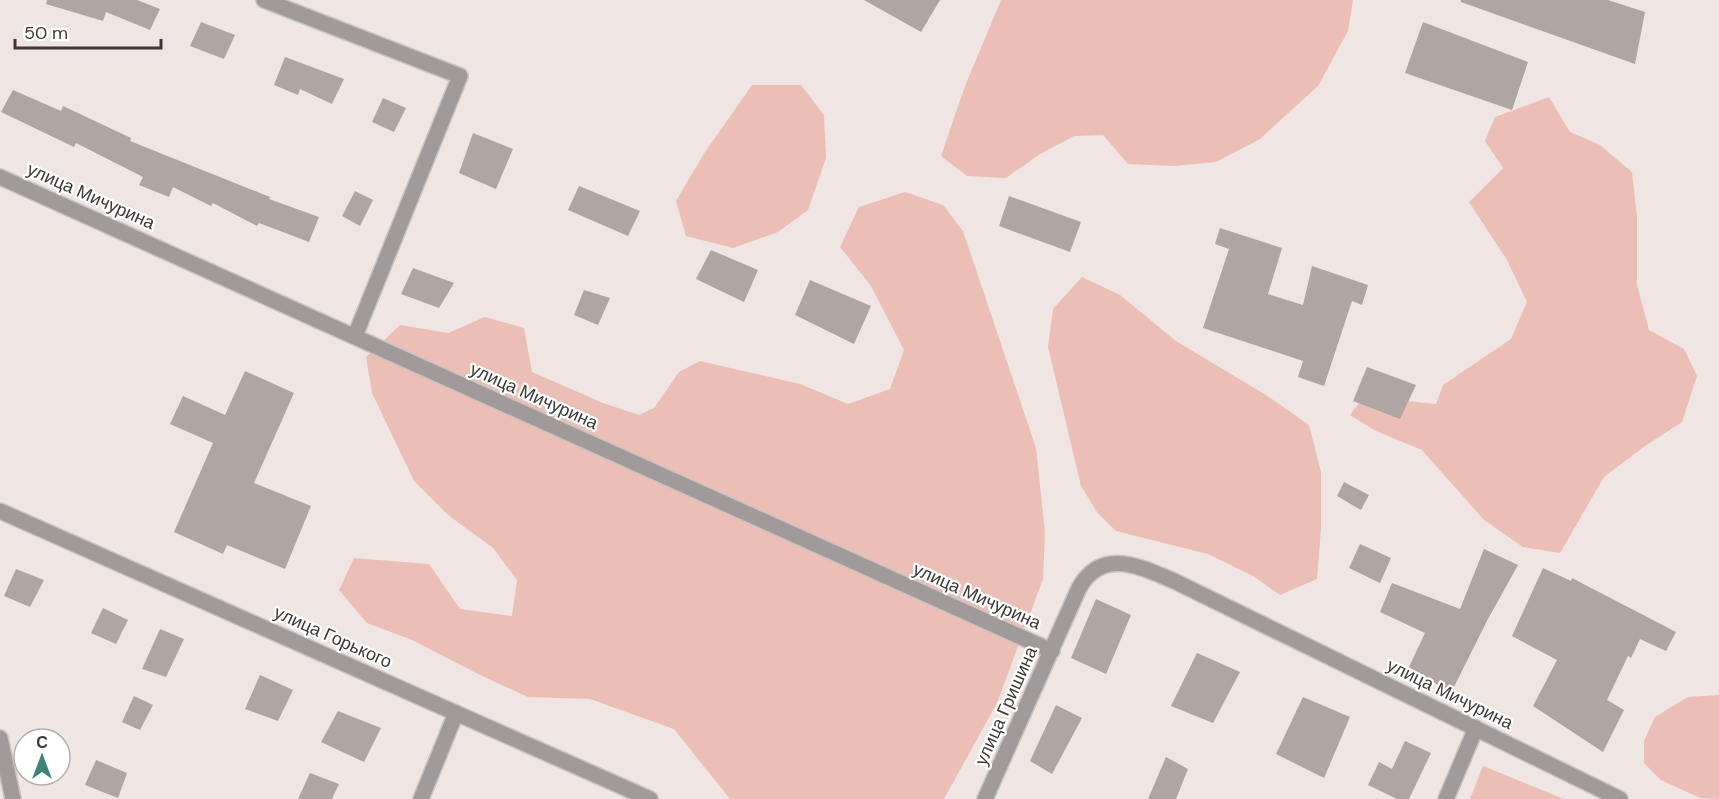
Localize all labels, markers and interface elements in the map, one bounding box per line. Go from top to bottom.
scale bar [15,12,160,50]
text: 50 m [24,21,68,45]
street label: улица Мичурина [23,157,160,235]
street label: улица Мичурина [466,357,603,435]
street label: улица Мичурина [909,557,1046,635]
street label: улица Горького [270,600,396,674]
street label: улица Гришина [969,642,1043,769]
street label: улица Мичурина [1383,653,1518,735]
north arrow [12,727,72,787]
text: С [36,732,48,753]

